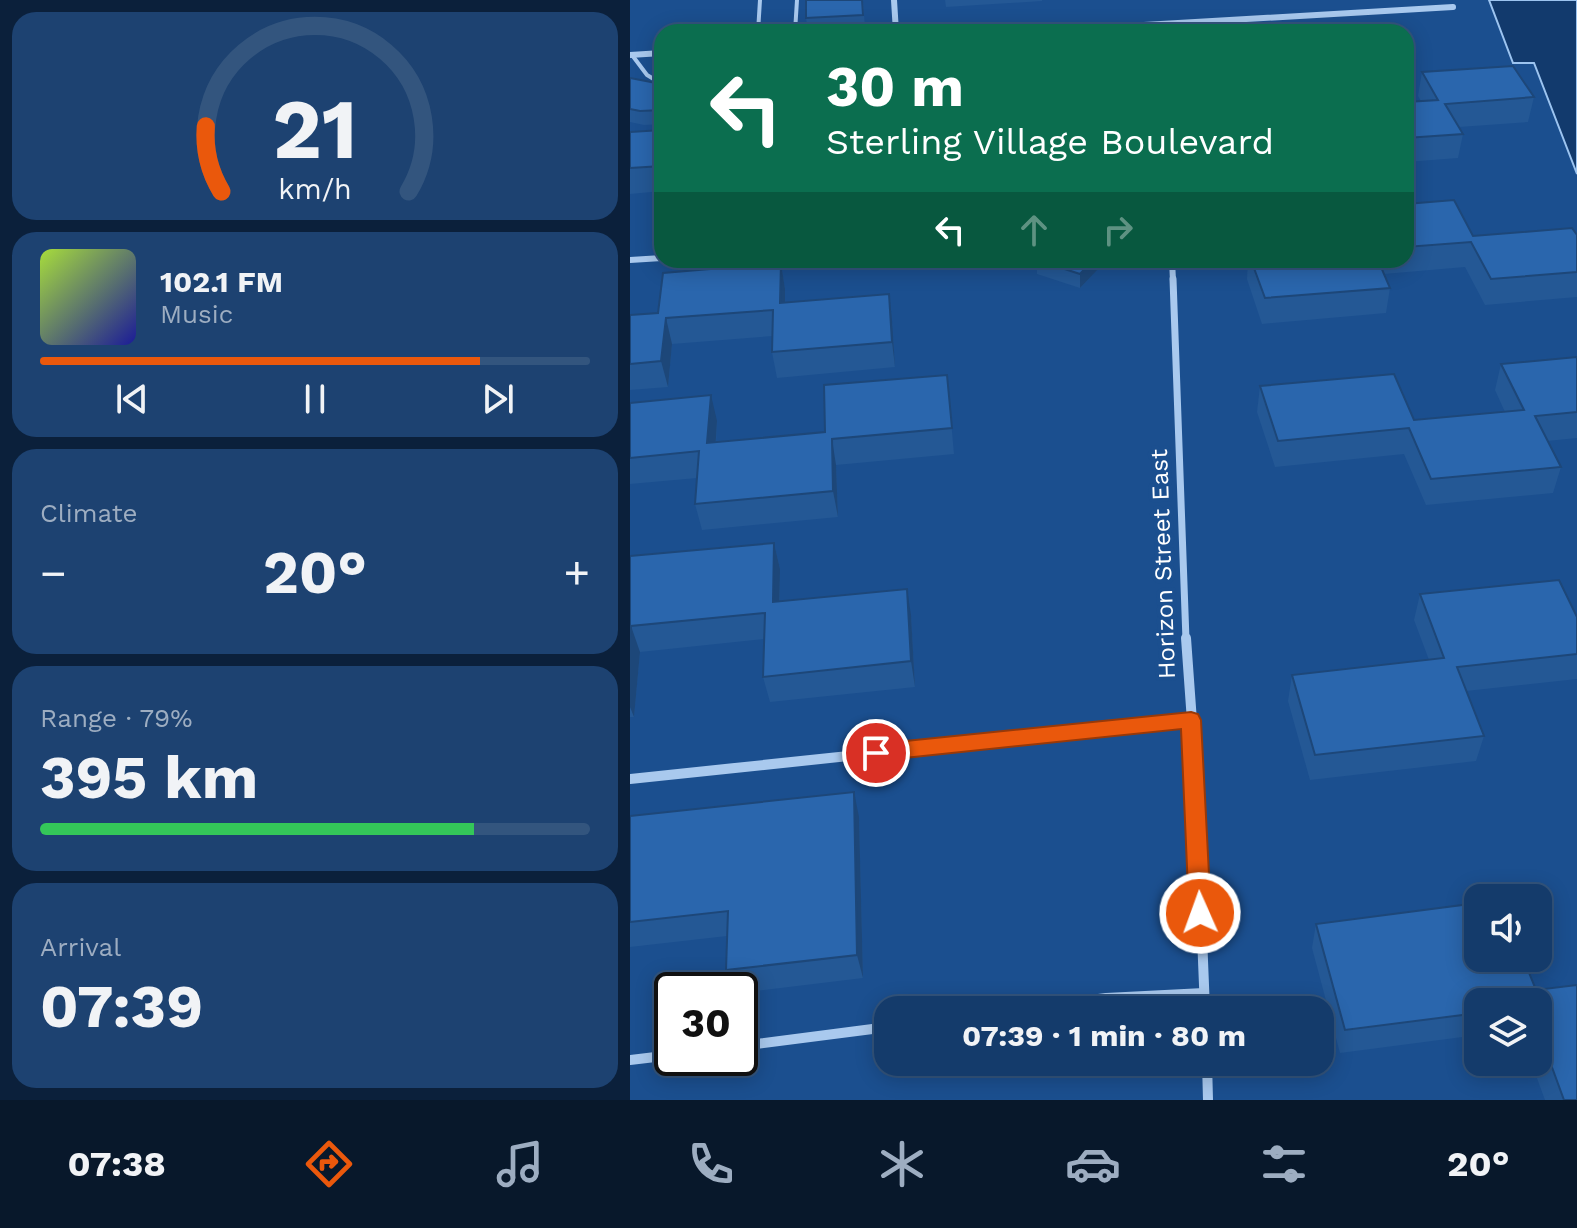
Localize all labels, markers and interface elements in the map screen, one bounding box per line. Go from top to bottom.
text: 30 m [826,54,964,120]
icon: left [694,56,798,160]
text: 21 [272,81,358,178]
text: Sterling Village Boulevard [826,121,1274,163]
text: km/h [278,172,352,206]
icon: left [928,208,972,252]
icon: ahead [1012,208,1056,252]
icon: right [1096,208,1140,252]
text: 102.1 FM [160,264,283,299]
text: Music [160,299,233,329]
icon: previous [110,377,154,421]
icon: pause [293,377,337,421]
icon: next [476,377,520,421]
street label: Horizon Street East [1145,449,1181,679]
text: Climate [40,498,138,528]
text: 20° [263,537,367,608]
text: − [40,547,67,599]
text: + [563,547,590,599]
text: Range · 79% [40,703,192,733]
pin [842,719,910,787]
icon: arrive [854,731,898,775]
text: 395 km [40,742,258,813]
position arrow [1158,871,1242,955]
map controls [1464,884,1552,1076]
button: sound [1464,884,1552,972]
text: Arrival [40,932,121,962]
text: 07:39 [40,971,203,1042]
speed limit sign: 30 [654,972,758,1076]
button: layers [1464,988,1552,1076]
text: 07:39 · 1 min · 80 m [962,1018,1246,1053]
icon: directions [301,1136,357,1192]
icon: music [492,1136,548,1192]
icon: phone [683,1136,739,1192]
icon: climate [874,1136,930,1192]
icon: car [1065,1136,1121,1192]
icon: filters [1256,1136,1312,1192]
text: 07:38 [68,1143,166,1185]
text: 20° [1447,1143,1509,1185]

